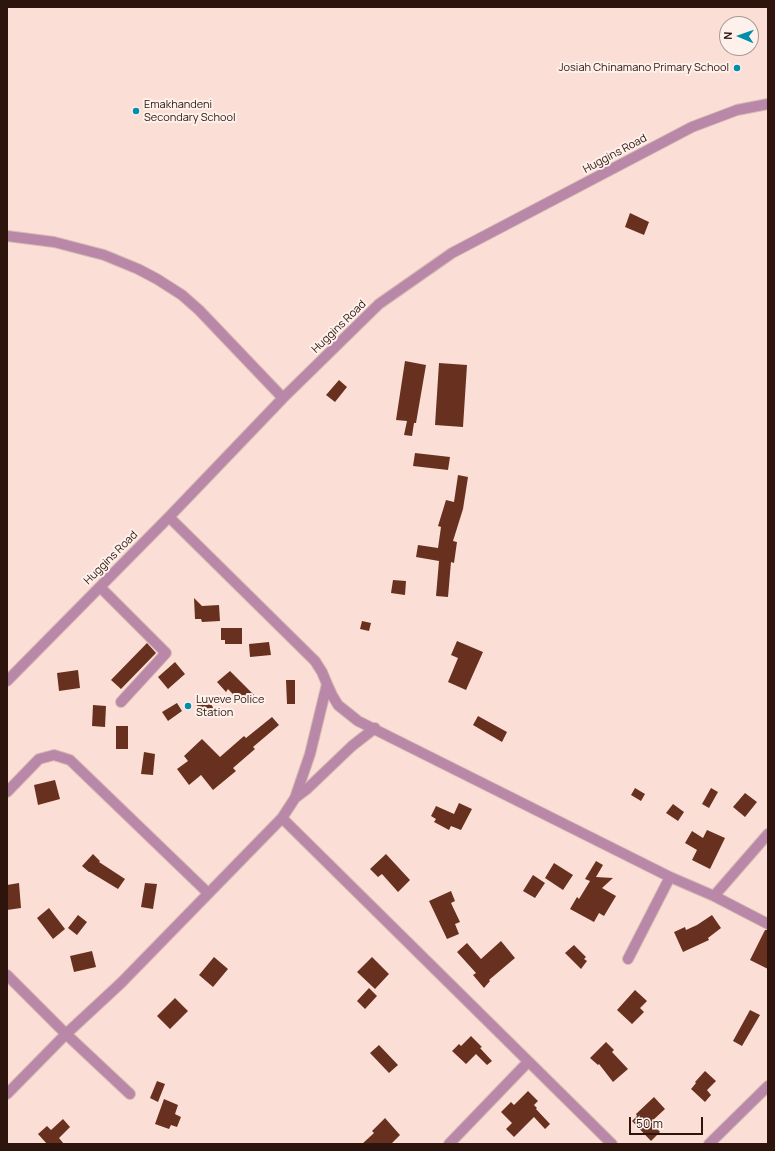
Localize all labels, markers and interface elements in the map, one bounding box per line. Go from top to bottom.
north arrow [719,16,759,56]
text: N [720,31,735,40]
place label: Josiah Chinamano Primary School [559,61,729,75]
marker: Josiah Chinamano Primary School [732,63,742,73]
place label: Emakhandeni Secondary School [144,98,236,124]
marker: Emakhandeni Secondary School [131,106,141,116]
street label: Huggins Road [581,132,649,176]
street label: Huggins Road [309,298,369,356]
street label: Huggins Road [82,529,140,587]
place label: Luveve Police Station [196,693,264,719]
marker: Luveve Police Station [183,701,193,711]
scale bar [631,1109,705,1135]
text: 50 m [636,1115,663,1132]

